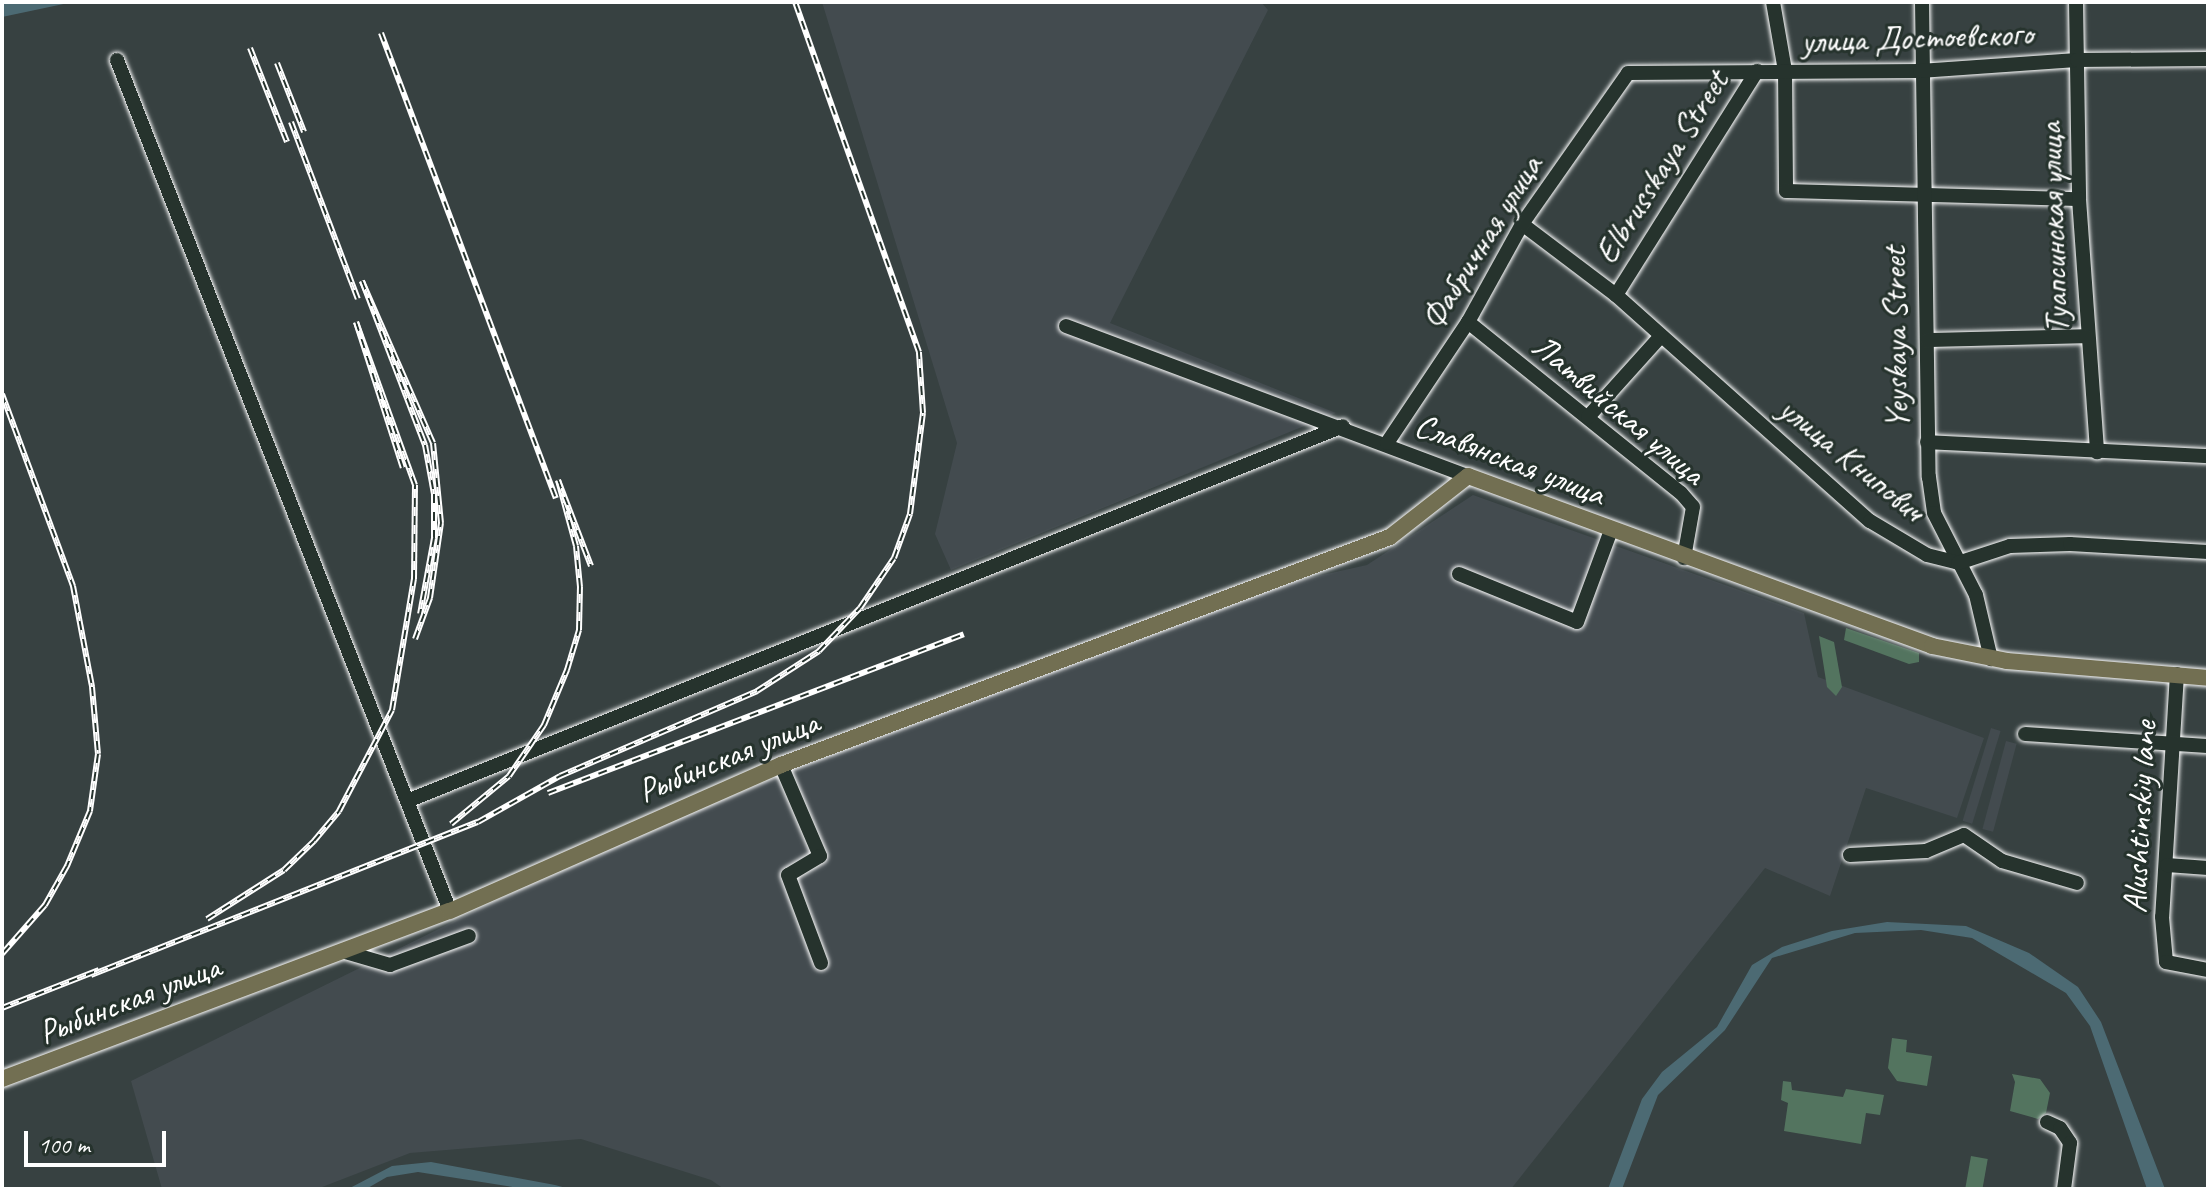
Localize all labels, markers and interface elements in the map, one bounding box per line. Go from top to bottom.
street label: улица Достоевского [1799,13,2035,61]
street label: Elbrusskaya Street [1585,63,1737,271]
street label: Туапсинская улица [2029,121,2077,335]
street label: Фабричная улица [1411,146,1551,338]
street label: Yeyskaya Street [1873,246,1917,430]
street label: Латвийская улица [1523,324,1715,494]
street label: улица Книпович [1770,388,1934,530]
street label: Славянская улица [1408,404,1612,514]
street label: Рыбинская улица [631,701,825,811]
street label: Alushtinskiy lane [2114,720,2164,914]
street label: Рыбинская улица [32,945,226,1053]
scale bar [28,1115,170,1165]
text: 100 m [38,1130,90,1160]

